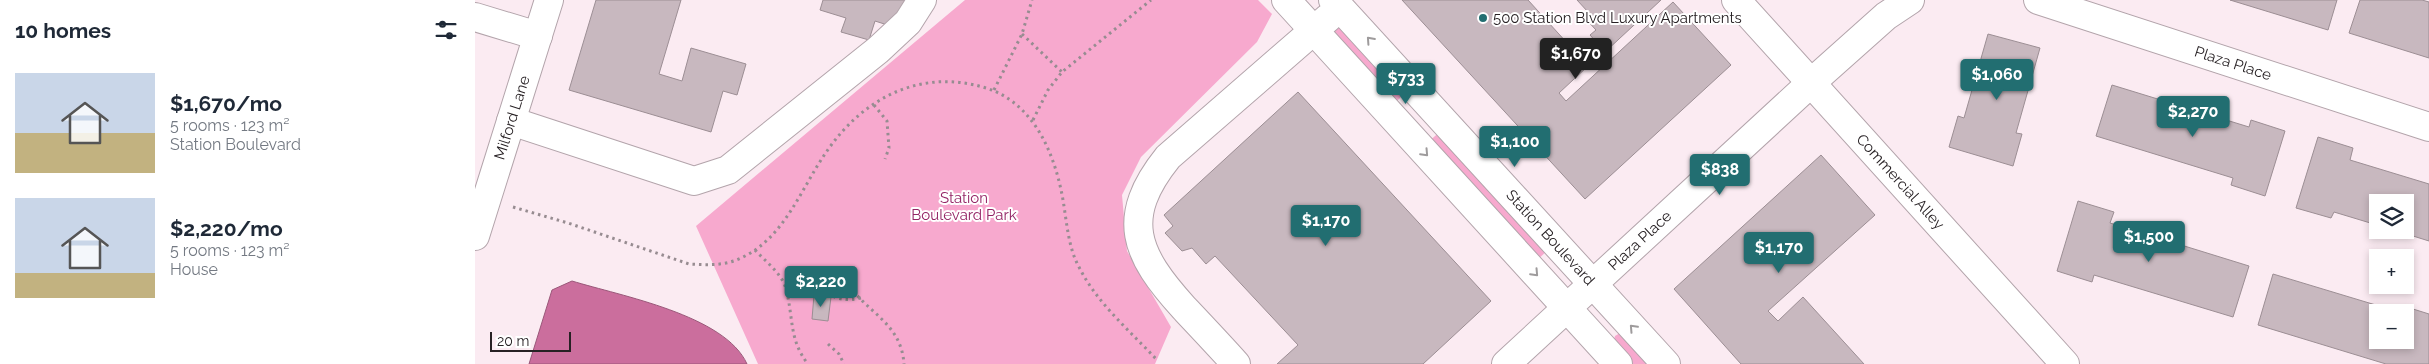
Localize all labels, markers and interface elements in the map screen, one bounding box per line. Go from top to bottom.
place label: 500 Station Blvd Luxury Apartments [1493,9,1742,27]
marker: 500 Station Blvd Luxury Apartments [1477,12,1489,24]
icon: filters [432,16,460,44]
text: 10 homes [15,18,111,43]
one-way arrow [1367,37,1376,46]
pin: $1,670 [1535,38,1617,80]
street label: Plaza Place [2192,42,2274,84]
text: $1,670 [1551,44,1601,63]
pin: $1,060 [1956,58,2038,101]
pin: $733 [1376,62,1436,105]
text: $1,060 [1971,65,2023,84]
text: $733 [1388,69,1424,88]
street label: Milford Lane [491,73,534,162]
text: $1,670/mo [170,91,282,116]
icon: home [55,93,115,153]
pin: $2,270 [2152,96,2234,138]
text: $2,270 [2168,102,2218,121]
text: 5 rooms · 123 m² [170,116,290,135]
pin: $1,100 [1474,126,1556,168]
street label: Commercial Alley [1853,130,1948,233]
text: $1,100 [1490,132,1540,151]
text: Station Boulevard [170,135,301,154]
one-way arrow [1419,147,1428,156]
pin: $838 [1690,154,1750,196]
text: $838 [1701,160,1739,179]
street label: Station Boulevard [1502,186,1598,289]
park label: Station Boulevard Park [911,189,1017,224]
map controls [2369,194,2414,349]
button: layers [2369,194,2414,239]
pin: $1,170 [1285,204,1367,247]
street label: Plaza Place [1604,207,1675,274]
text: $1,170 [1302,211,1350,230]
text: $2,220/mo [170,216,283,241]
icon: home [55,218,115,278]
pin: $1,500 [2108,220,2190,263]
text: $1,500 [2124,227,2174,246]
pin: $1,170 [1738,232,1820,274]
text: $1,170 [1755,238,1803,257]
text: 5 rooms · 123 m² [170,241,290,260]
button: + [2369,249,2414,294]
text: House [170,260,218,279]
pin: $2,220 [780,266,862,308]
one-way arrow [1529,267,1538,276]
text: $2,220 [796,272,846,291]
button: − [2369,304,2414,349]
one-way arrow [1630,325,1639,334]
scale bar [490,329,571,352]
text: 20 m [497,333,529,349]

